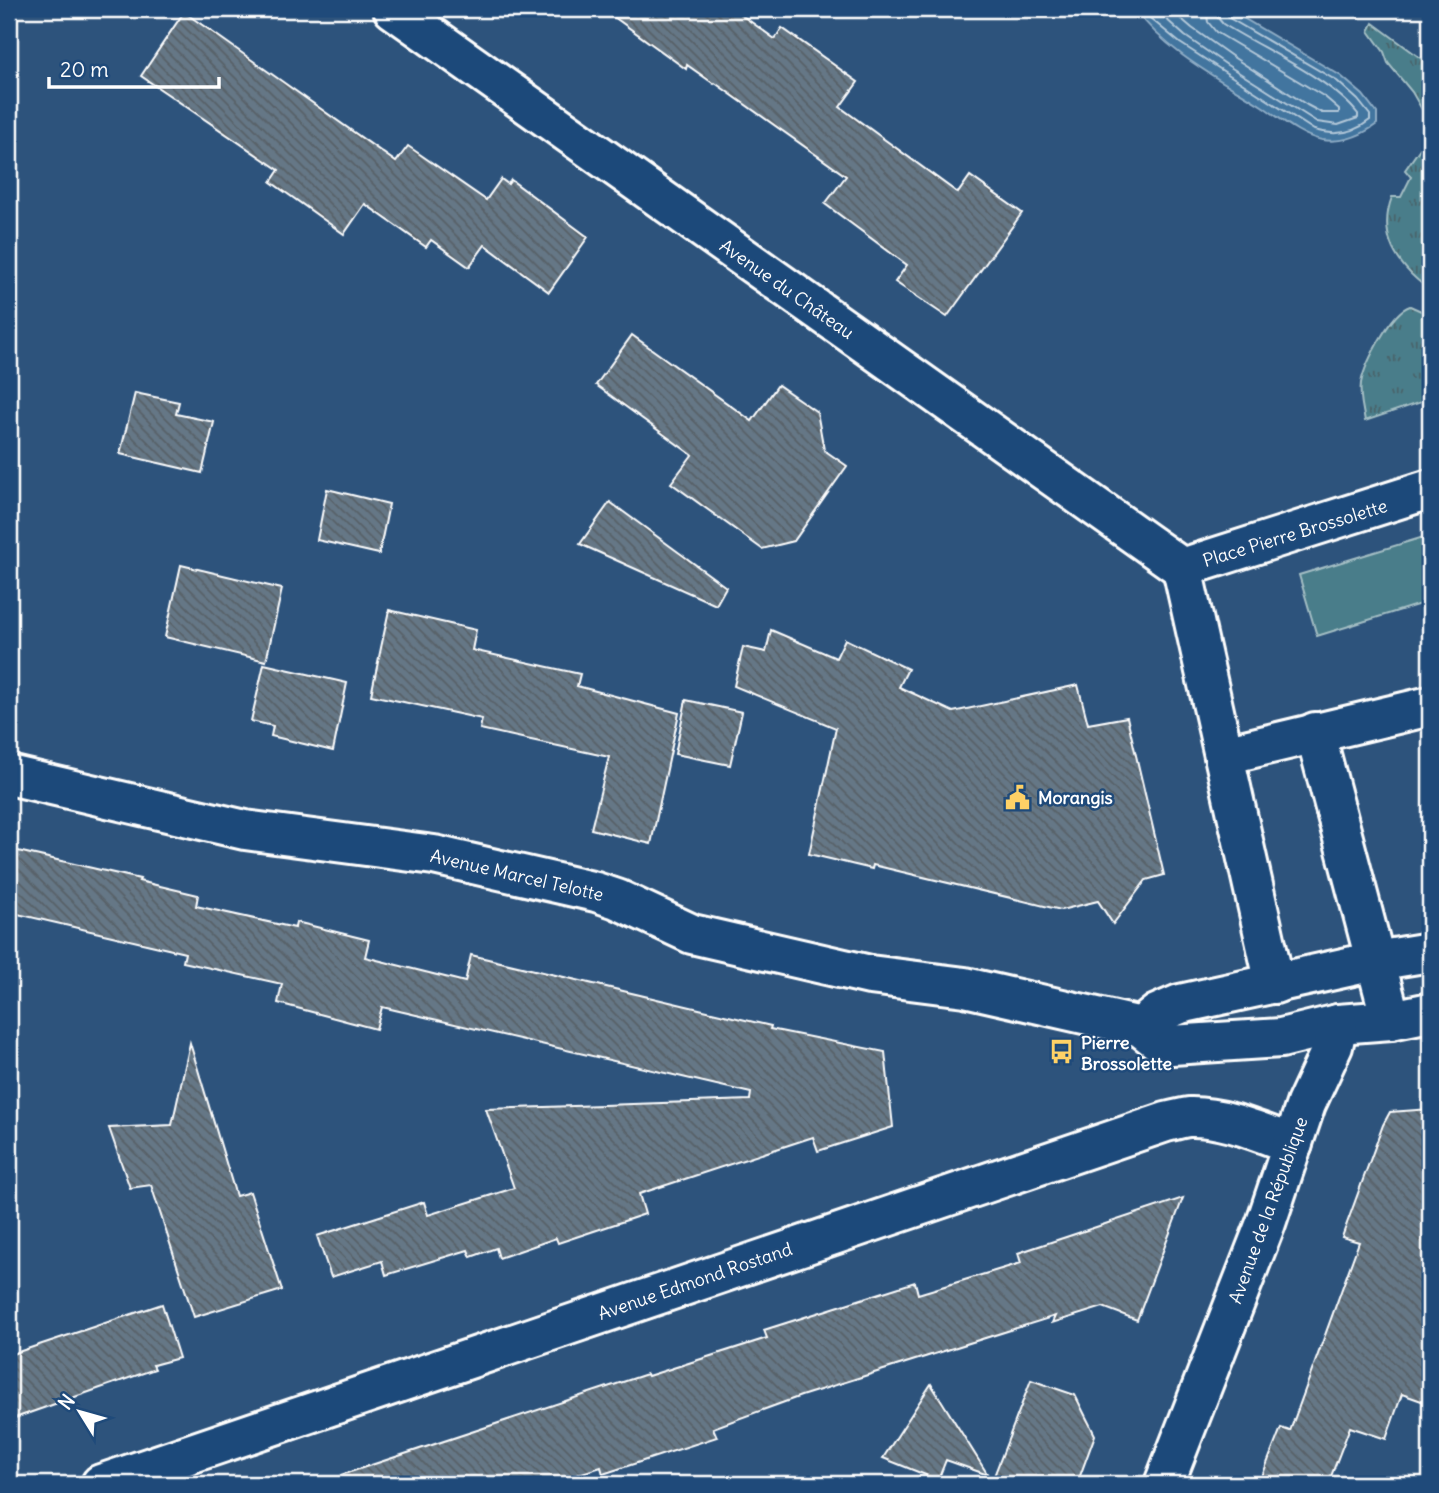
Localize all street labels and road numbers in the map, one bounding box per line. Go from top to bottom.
street label: Avenue du Château [715,234,859,344]
street label: Place Pierre Brossolette [1200,494,1390,572]
street label: Avenue Marcel Telotte [428,844,606,906]
street label: Avenue de la République [1223,1113,1313,1307]
street label: Avenue Edmond Rostand [595,1237,795,1325]

